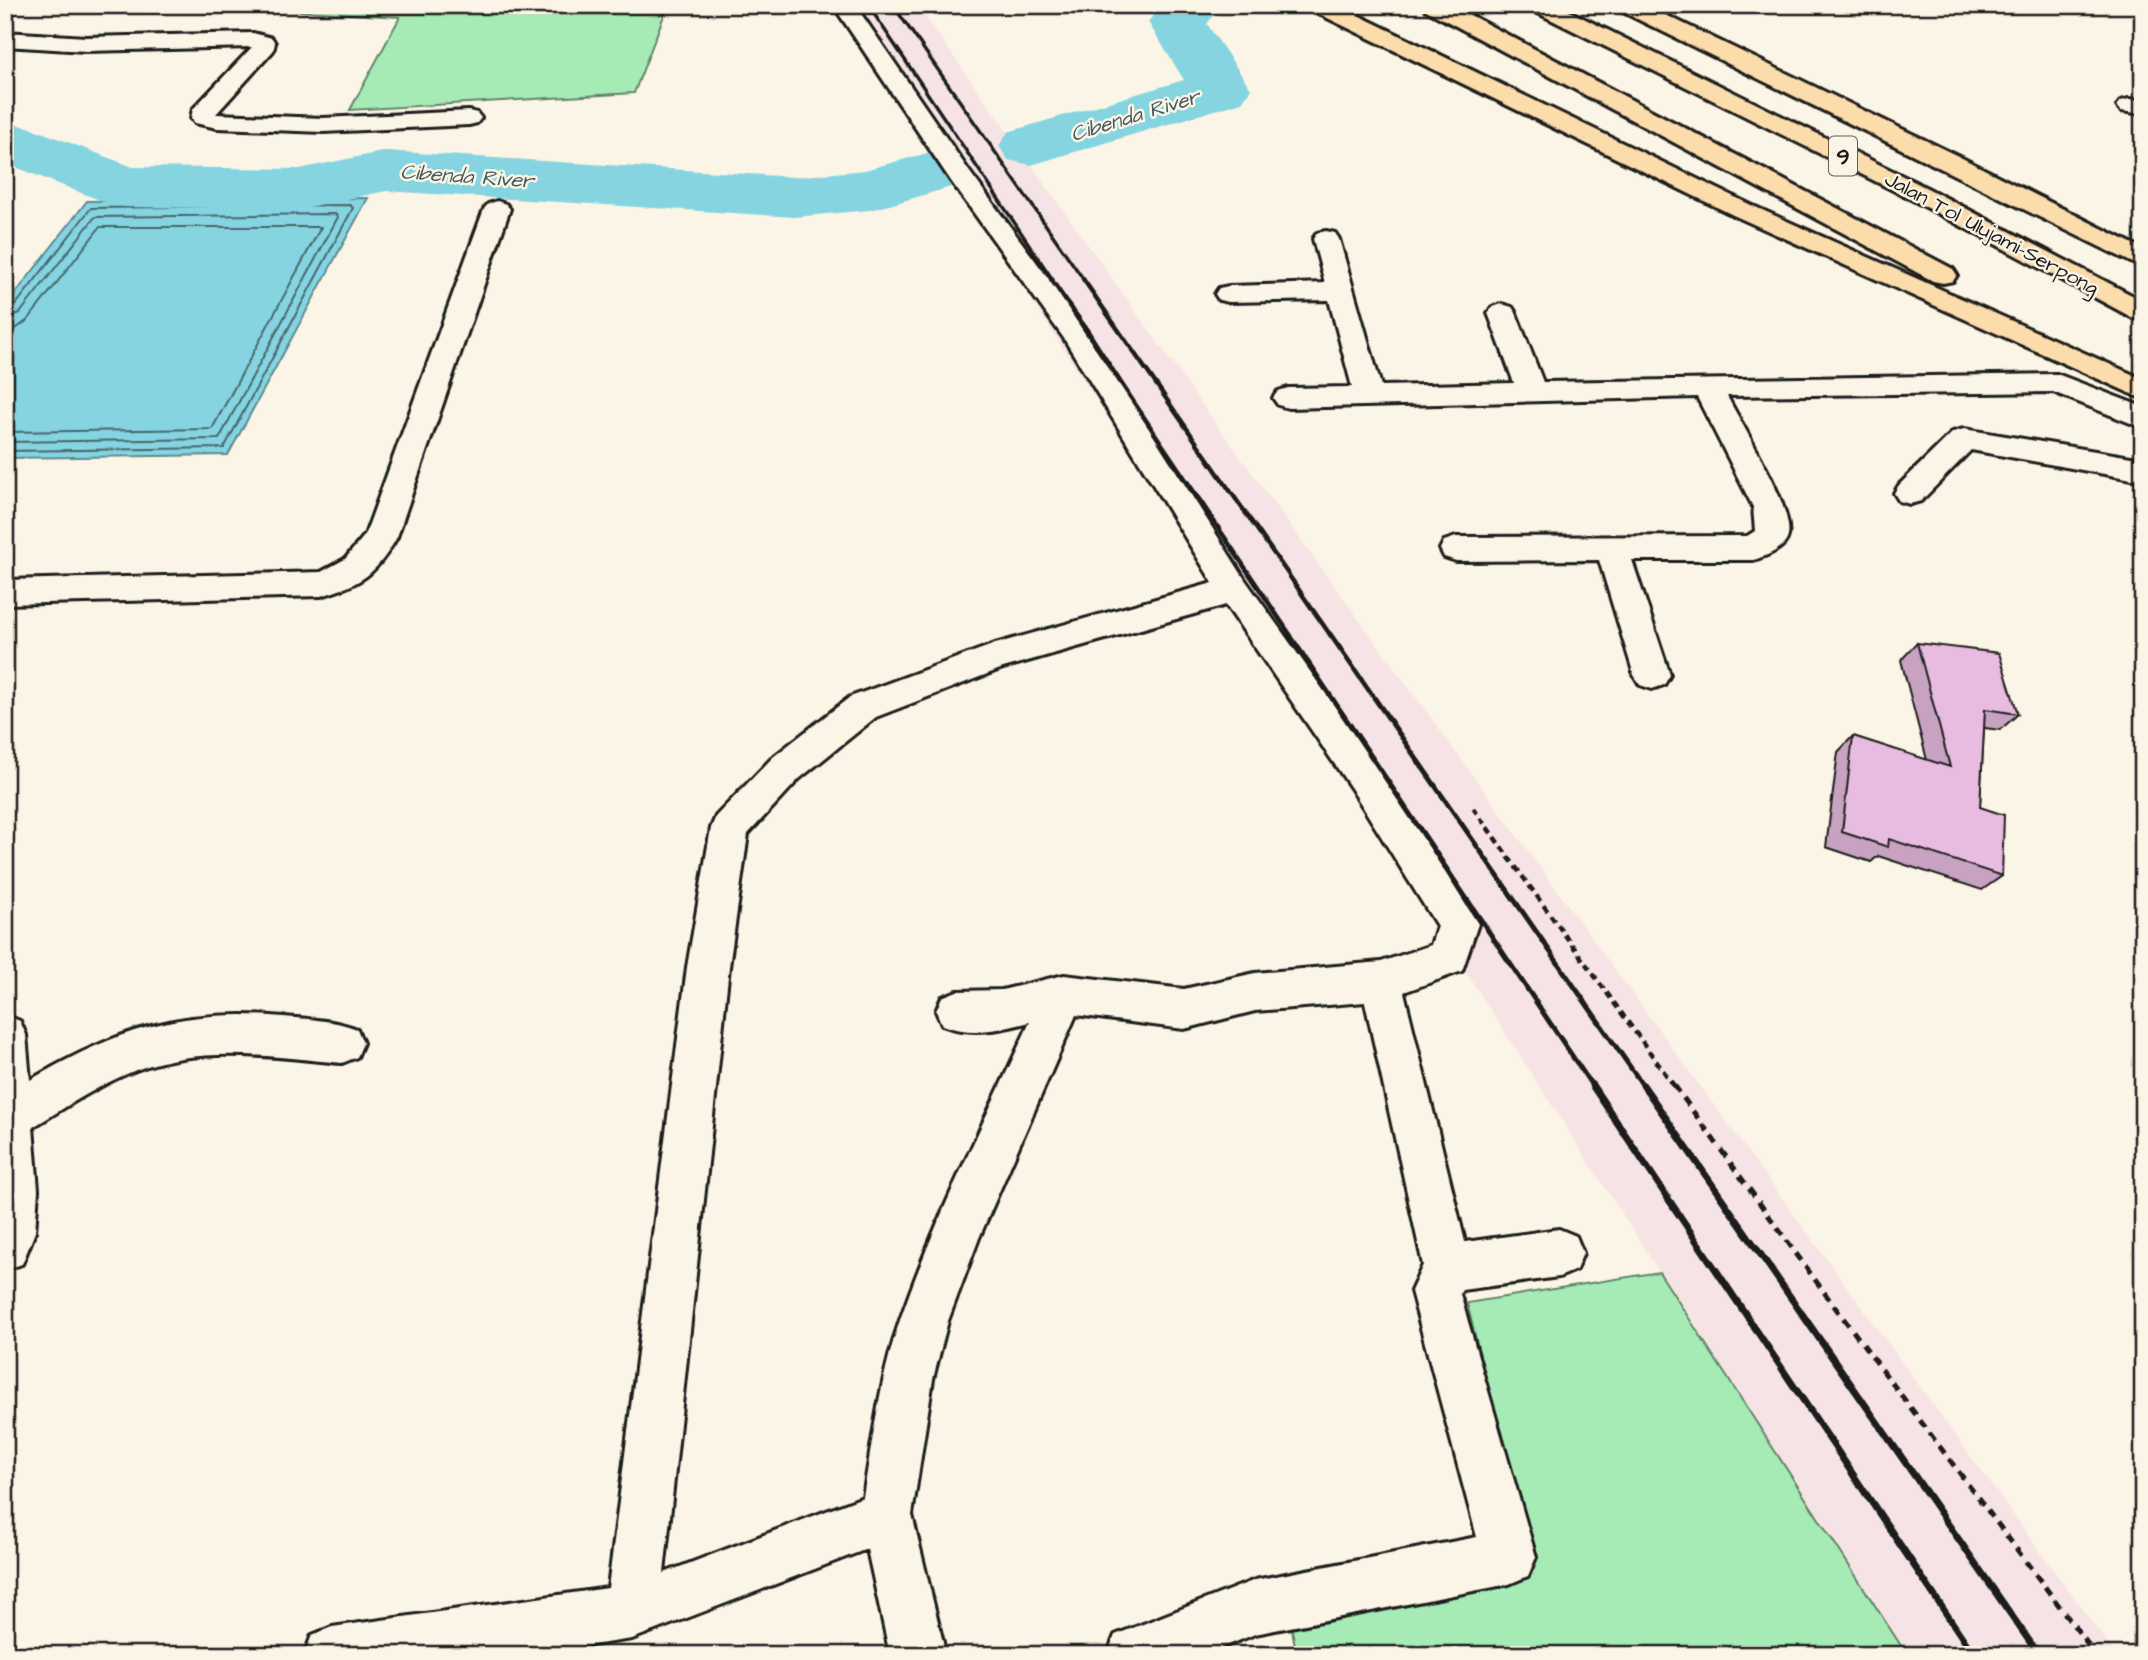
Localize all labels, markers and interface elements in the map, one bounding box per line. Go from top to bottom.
water label: Cibenda River [1067,81,1206,149]
road number: 9 [1829,136,1857,176]
water label: Cibenda River [399,157,537,196]
street label: Jalan Tol Ulujami–Serpong [1879,165,2104,304]

